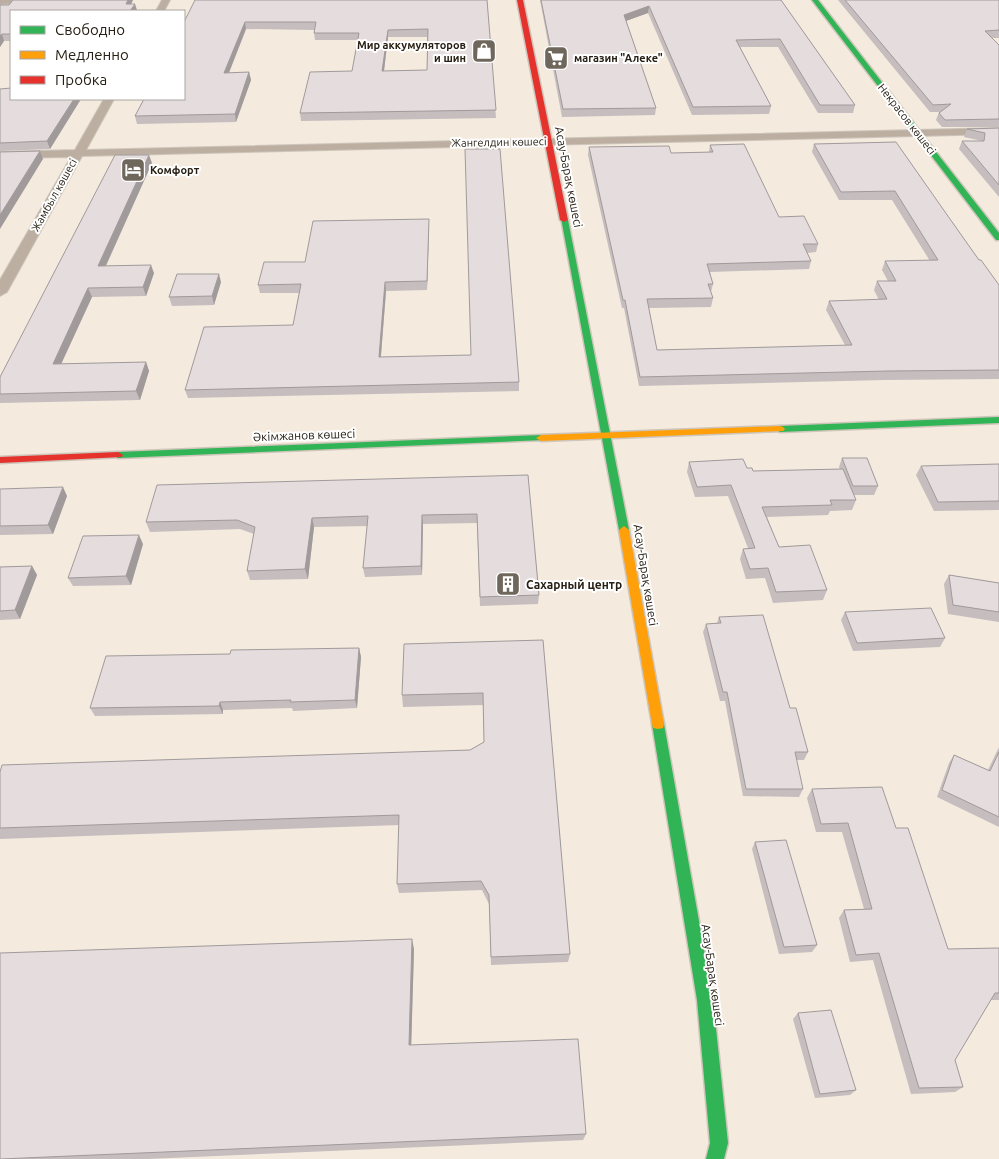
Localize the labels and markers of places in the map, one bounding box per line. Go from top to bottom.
shop icon: Мир аккумуляторов и шин [471,38,497,64]
place label: Мир аккумуляторов и шин [357,39,466,64]
supermarket icon: магазин "Алеке" [543,45,569,71]
place label: магазин "Алеке" [574,52,663,64]
hotel icon: Комфорт [120,157,146,183]
place label: Комфорт [150,164,200,176]
building icon: Сахарный центр [495,571,521,597]
place label: Сахарный центр [526,578,622,591]

